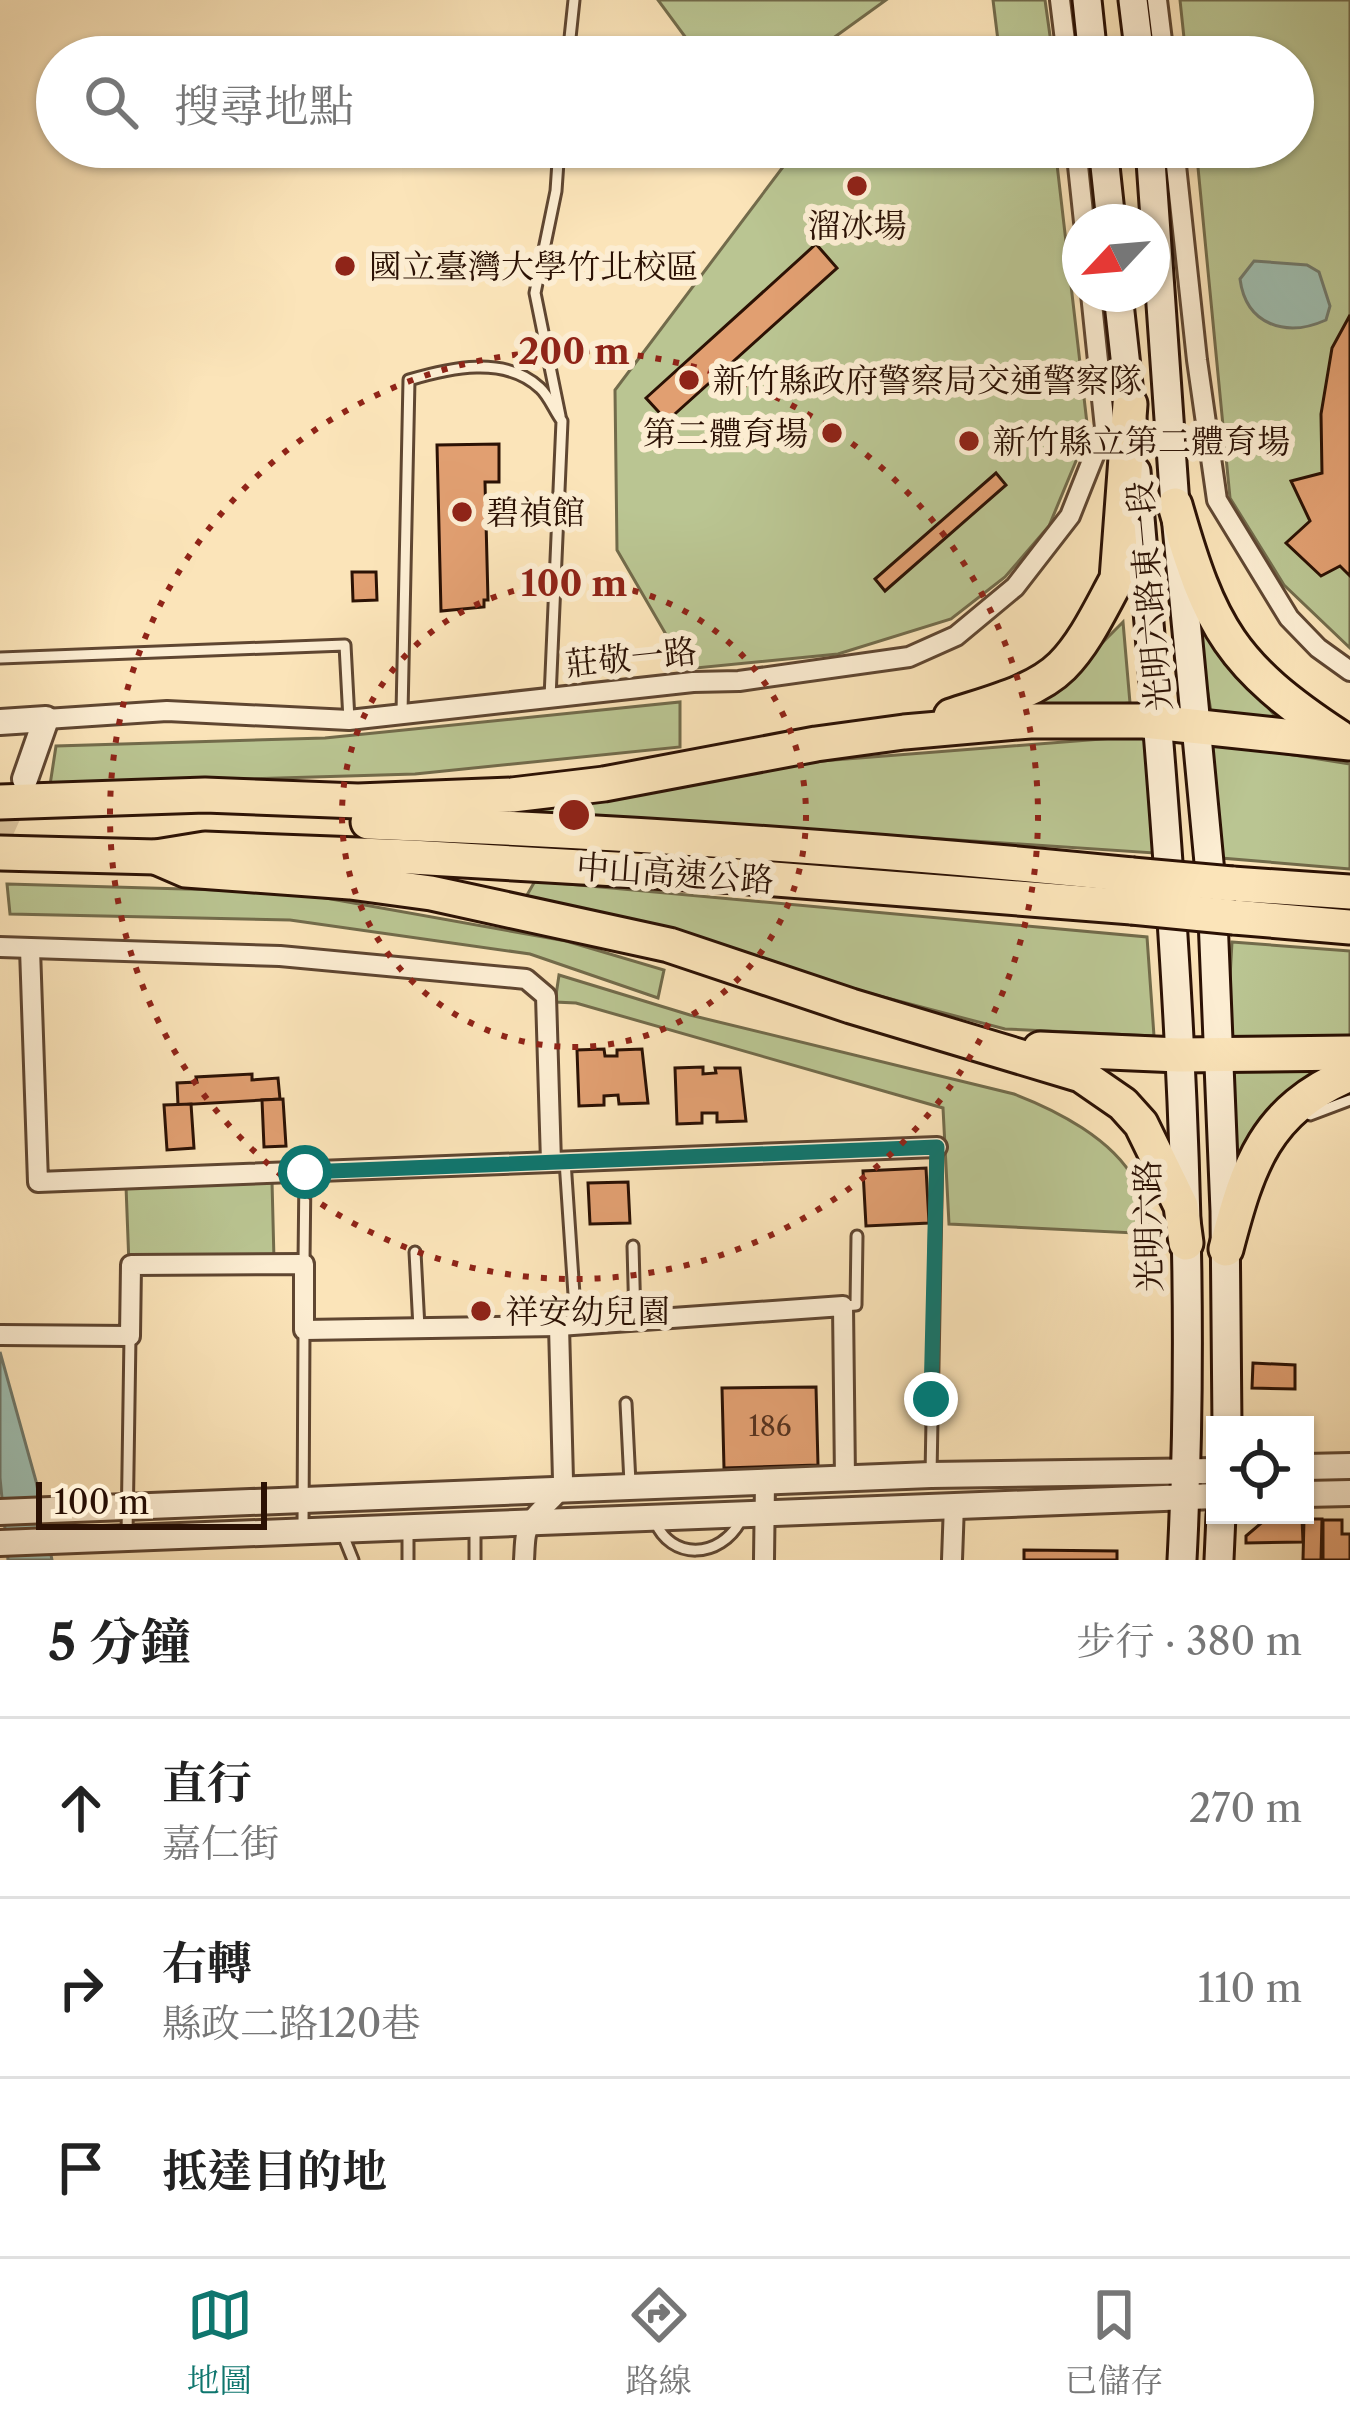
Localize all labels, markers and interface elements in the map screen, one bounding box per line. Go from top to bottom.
search box [36,36,1314,168]
icon: search [78,69,144,135]
text: 搜尋地點 [174,78,354,134]
marker: 溜冰場 [844,173,870,199]
north arrow [1062,204,1170,312]
place label: 溜冰場 [808,205,907,246]
place label: 國立臺灣大學竹北校區 [369,246,699,287]
marker: 國立臺灣大學竹北校區 [332,253,358,279]
text: 200 m [518,329,630,373]
place label: 新竹縣政府警察局交通警察隊 [713,360,1142,401]
marker: 新竹縣政府警察局交通警察隊 [676,367,702,393]
place label: 第二體育場 [643,413,808,454]
marker: 第二體育場 [819,420,845,446]
place label: 新竹縣立第二體育場 [993,421,1290,462]
marker: 新竹縣立第二體育場 [956,428,982,454]
street label: 光明六路東一段 [1119,479,1180,713]
place label: 碧禎館 [486,492,585,533]
marker: 碧禎館 [449,499,475,525]
text: 100 m [521,561,627,605]
street label: 莊敬一路 [563,630,699,685]
centre of rings [553,794,595,836]
street label: 中山高速公路 [575,846,775,901]
route start [278,1145,332,1199]
street label: 光明六路 [1127,1160,1170,1292]
place label: 祥安幼兒園 [505,1291,670,1332]
marker: 祥安幼兒園 [468,1298,494,1324]
route end [904,1372,958,1426]
house number: 186 [748,1410,792,1443]
map controls [1206,1416,1314,1524]
button: locate [1206,1416,1314,1524]
scale bar [36,1476,267,1529]
text: 100 m [54,1482,149,1523]
text: 5 分鐘 [48,1611,191,1673]
text: 步行 · 380 m [1076,1617,1302,1665]
text: 直行 [162,1755,252,1811]
icon: ahead [48,1775,114,1841]
text: 270 m [1189,1784,1302,1832]
text: 嘉仁街 [162,1819,279,1867]
text: 右轉 [162,1935,252,1991]
icon: right [48,1955,114,2021]
text: 110 m [1198,1964,1302,2012]
text: 縣政二路120巷 [162,1999,421,2047]
icon: arrive [48,2135,114,2201]
text: 抵達目的地 [162,2143,387,2199]
tab: 地圖 [187,2282,253,2401]
tab: 路線 [626,2282,692,2401]
tab: 已儲存 [1065,2282,1164,2401]

